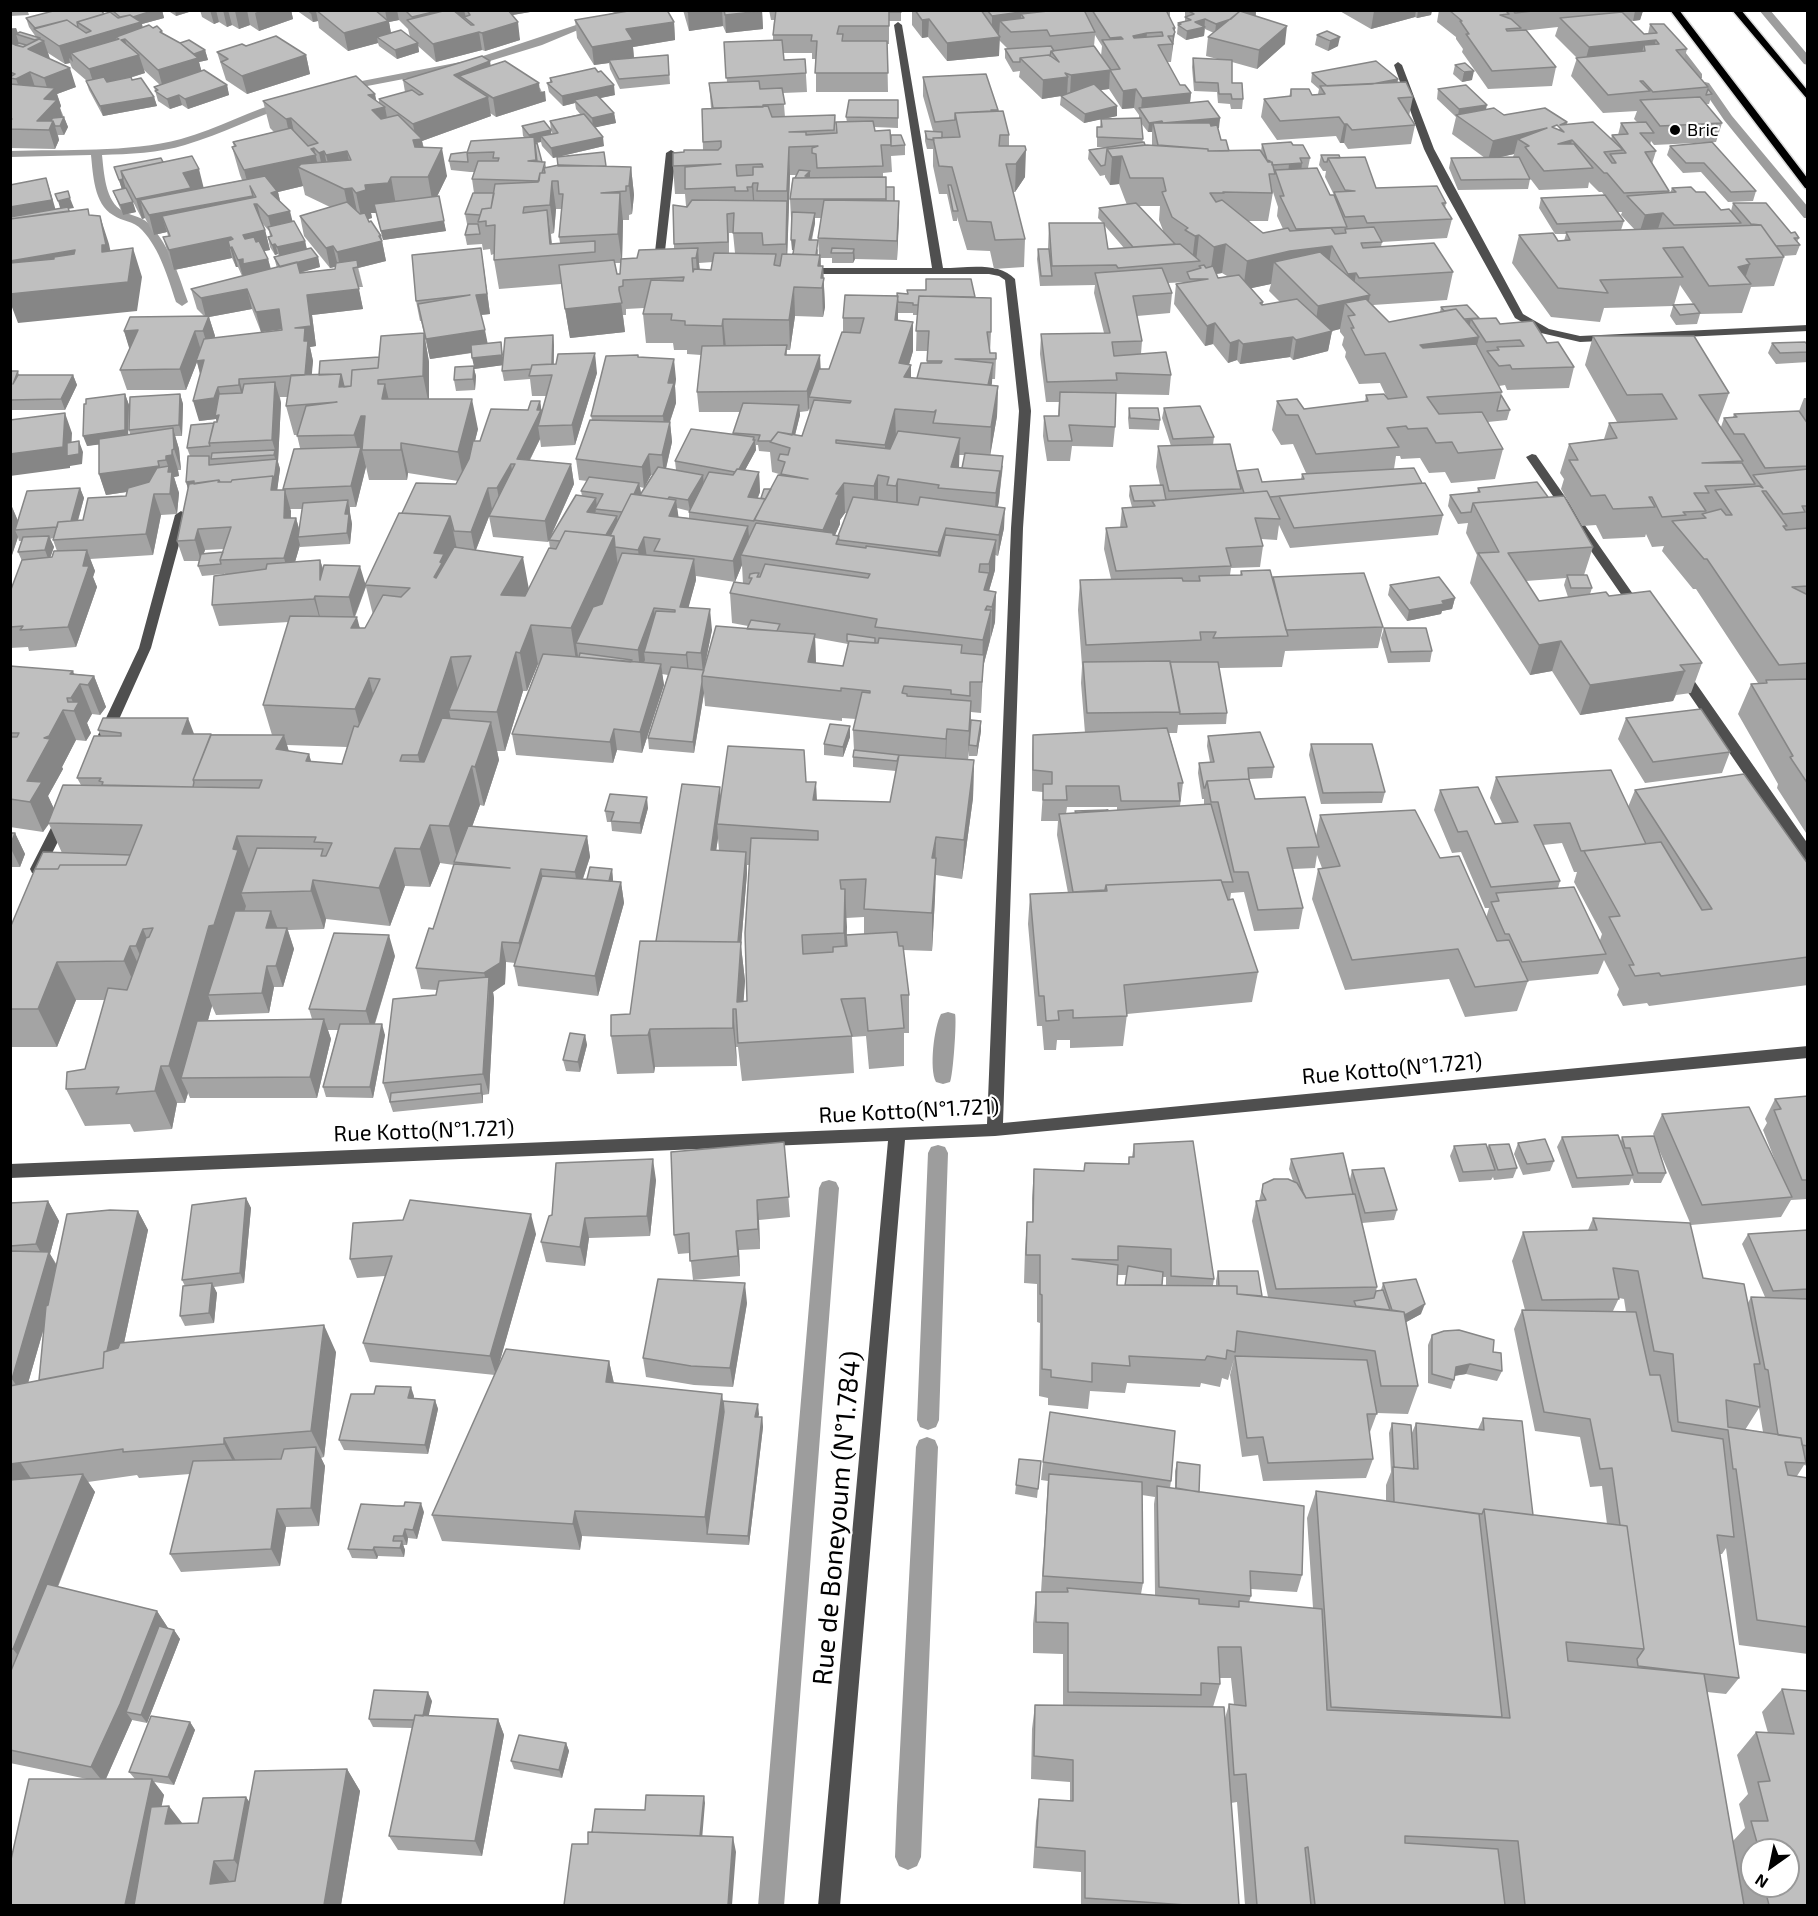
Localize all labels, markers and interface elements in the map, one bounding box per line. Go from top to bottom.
place label: Bric [1687,119,1719,141]
marker: Bric [1668,123,1682,137]
street label: Rue Kotto(N°1.721) [1301,1048,1483,1090]
street label: Rue Kotto(N°1.721) [818,1093,1000,1129]
street label: Rue Kotto(N°1.721) [333,1115,515,1147]
street label: Rue de Boneyoum (N°1.784) [806,1349,868,1687]
north arrow [1740,1838,1800,1898]
text: N [1751,1871,1771,1893]

